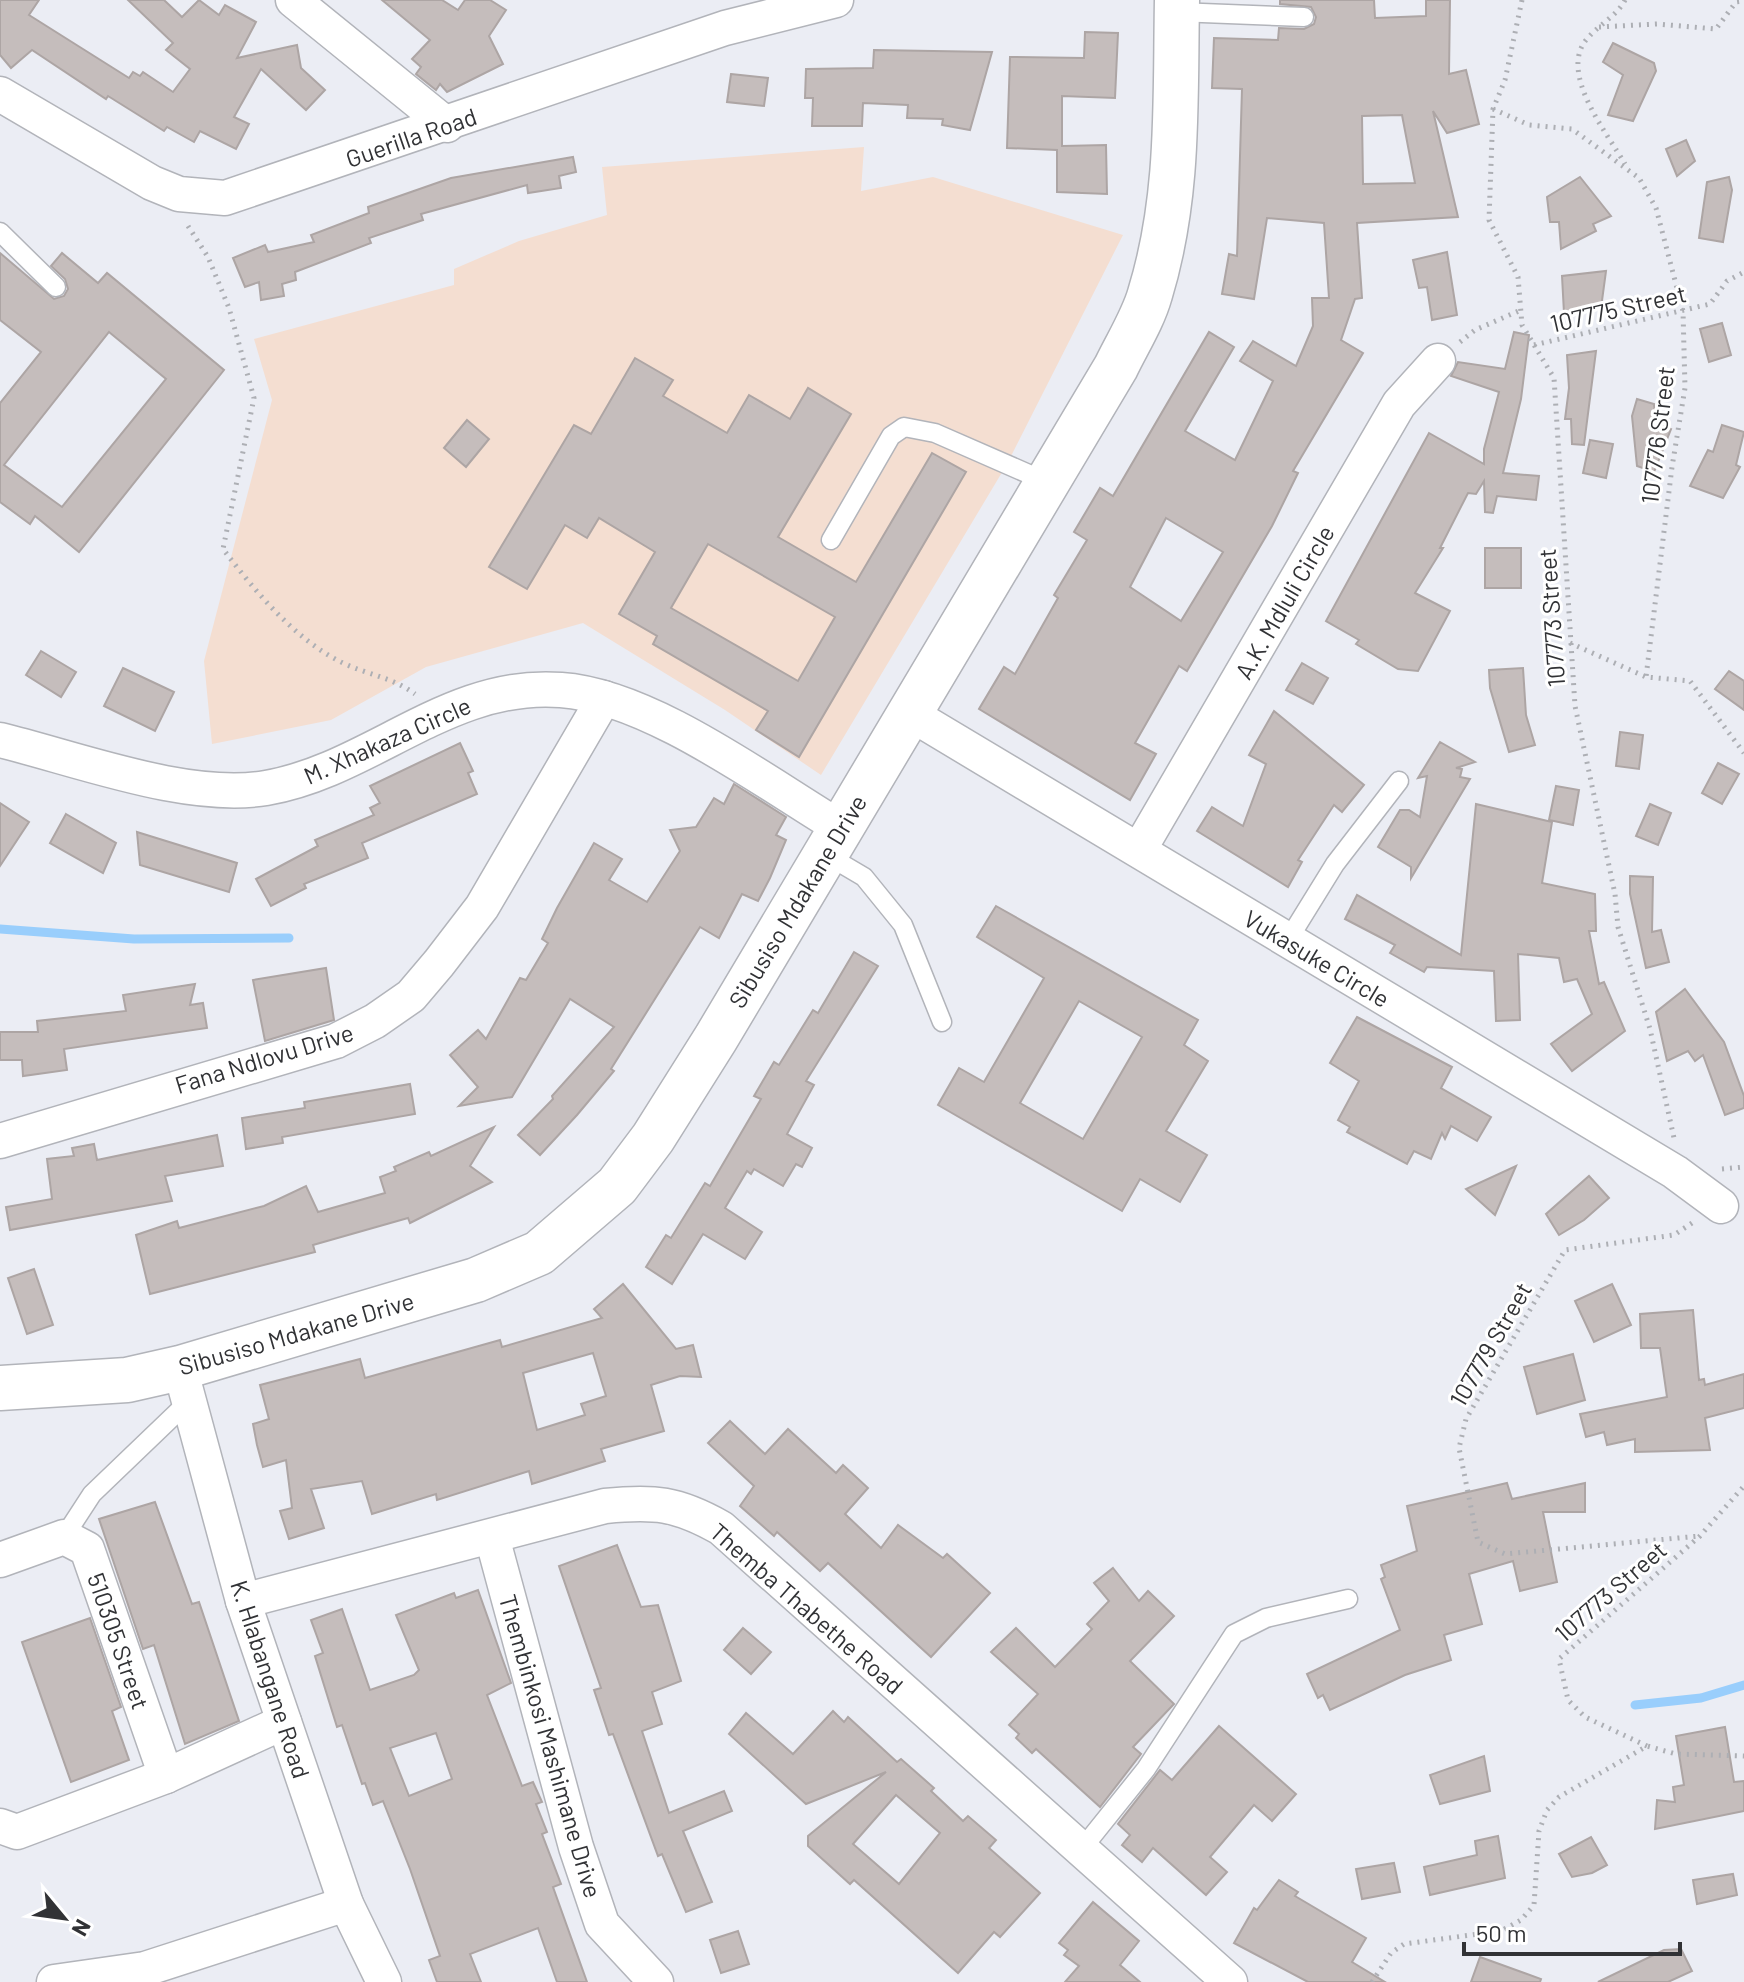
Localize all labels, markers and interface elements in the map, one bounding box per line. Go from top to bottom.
street label: Guerilla Road [342,101,480,173]
street label: 107775 Street [1547,278,1689,338]
street label: 107776 Street [1634,364,1680,506]
street label: A.K. Mdluli Circle [1228,520,1340,684]
street label: 107773 Street [1532,548,1570,688]
street label: M. Xhakaza Circle [299,690,475,790]
street label: Sibusiso Mdakane Drive [722,789,872,1013]
street label: Vukasuke Circle [1239,903,1395,1013]
street label: Fana Ndlovu Drive [171,1017,357,1099]
street label: 107779 Street [1443,1277,1537,1411]
street label: Sibusiso Mdakane Drive [175,1285,417,1381]
street label: Themba Thabethe Road [705,1516,909,1700]
street label: 107773 Street [1548,1535,1672,1647]
street label: 510305 Street [82,1569,156,1713]
street label: K. Hlabangane Road [225,1576,317,1782]
street label: Thembinkosi Mashimane Drive [494,1591,608,1901]
north arrow [24,1878,104,1958]
scale bar [1464,1906,1680,1956]
text: N [67,1915,97,1941]
text: 50 m [1476,1918,1527,1947]

